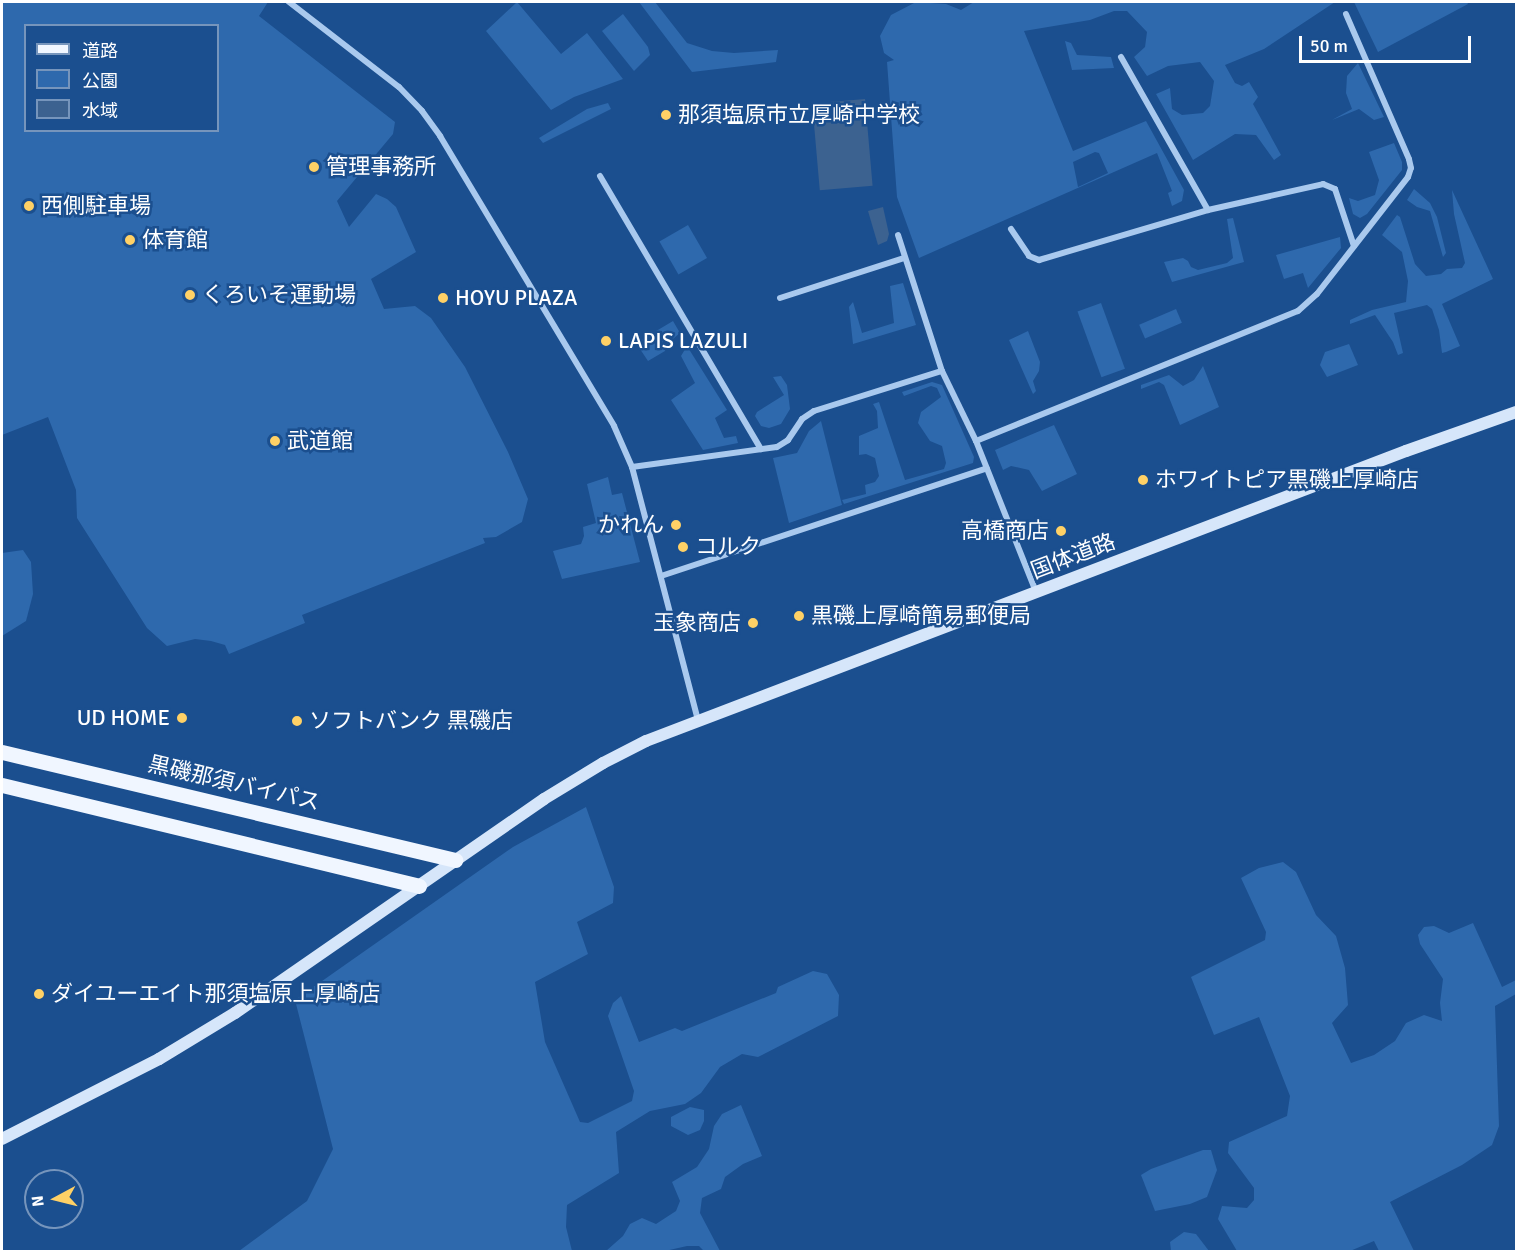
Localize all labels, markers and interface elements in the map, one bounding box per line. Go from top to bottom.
legend [24,24,219,132]
scale bar [1302,24,1474,62]
text: 50 m [1310,35,1348,57]
text: 道路 [82,40,118,62]
text: 公園 [82,70,118,92]
text: 水域 [82,100,118,122]
place label: 那須塩原市立厚崎中学校 [678,102,920,128]
marker: 那須塩原市立厚崎中学校 [659,108,673,122]
place label: 管理事務所 [326,154,436,180]
marker: 管理事務所 [307,160,321,174]
place label: 西側駐車場 [41,193,151,219]
marker: 西側駐車場 [22,199,36,213]
place label: 体育館 [142,227,208,253]
marker: 体育館 [123,233,137,247]
place label: くろいそ運動場 [202,282,356,308]
place label: HOYU PLAZA [455,285,578,311]
marker: くろいそ運動場 [183,288,197,302]
marker: HOYU PLAZA [436,291,450,305]
place label: LAPIS LAZULI [618,328,748,354]
marker: LAPIS LAZULI [599,334,613,348]
place label: 武道館 [287,428,353,454]
marker: 武道館 [268,434,282,448]
place label: ホワイトピア黒磯上厚崎店 [1155,467,1419,493]
marker: ホワイトピア黒磯上厚崎店 [1136,473,1150,487]
place label: かれん [598,512,664,538]
marker: かれん [669,518,683,532]
place label: 高橋商店 [961,518,1049,544]
marker: 高橋商店 [1054,524,1068,538]
street label: 国体道路 [1027,528,1119,584]
place label: コルク [695,534,761,560]
marker: コルク [676,540,690,554]
place label: 黒磯上厚崎簡易郵便局 [811,603,1031,629]
marker: 黒磯上厚崎簡易郵便局 [792,609,806,623]
place label: 玉象商店 [653,610,741,636]
marker: 玉象商店 [746,616,760,630]
place label: UD HOME [77,705,170,731]
place label: ソフトバンク 黒磯店 [309,708,512,734]
marker: UD HOME [175,711,189,725]
marker: ソフトバンク 黒磯店 [290,714,304,728]
street label: 黒磯那須バイパス [145,750,323,816]
place label: ダイユーエイト那須塩原上厚崎店 [51,981,381,1007]
marker: ダイユーエイト那須塩原上厚崎店 [32,987,46,1001]
north arrow [24,1169,84,1229]
text: N [28,1194,49,1208]

